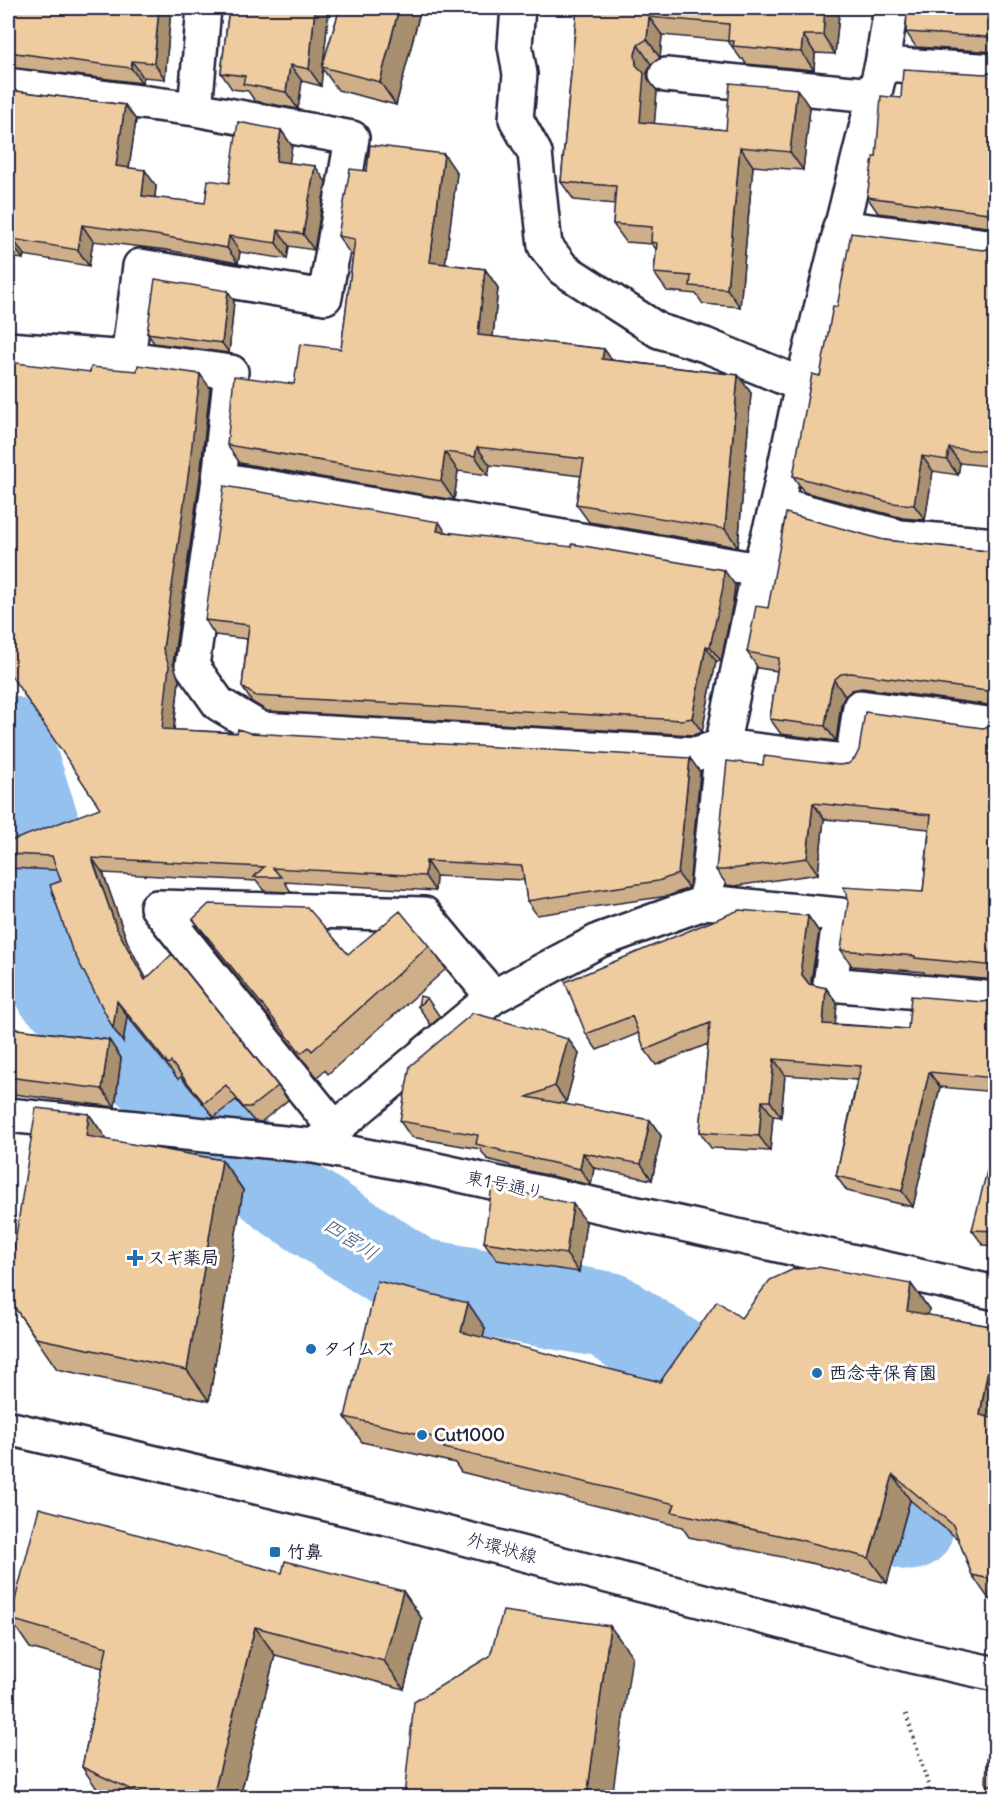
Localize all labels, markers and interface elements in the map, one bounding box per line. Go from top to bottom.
street label: 東1号通り [464,1165,546,1204]
water label: 四宮川 [319,1212,383,1265]
place label: スギ薬局 [147,1246,219,1269]
marker: スギ薬局 [128,1251,142,1265]
place label: タイムズ [323,1337,394,1360]
marker: タイムズ [304,1342,318,1356]
place label: 西念寺保育園 [829,1361,937,1384]
marker: 西念寺保育園 [810,1366,824,1380]
place label: Cut1000 [434,1423,505,1446]
marker: Cut1000 [415,1428,429,1442]
street label: 外環状線 [464,1527,540,1568]
place label: 竹鼻 [287,1540,323,1563]
marker: 竹鼻 [268,1545,282,1559]

